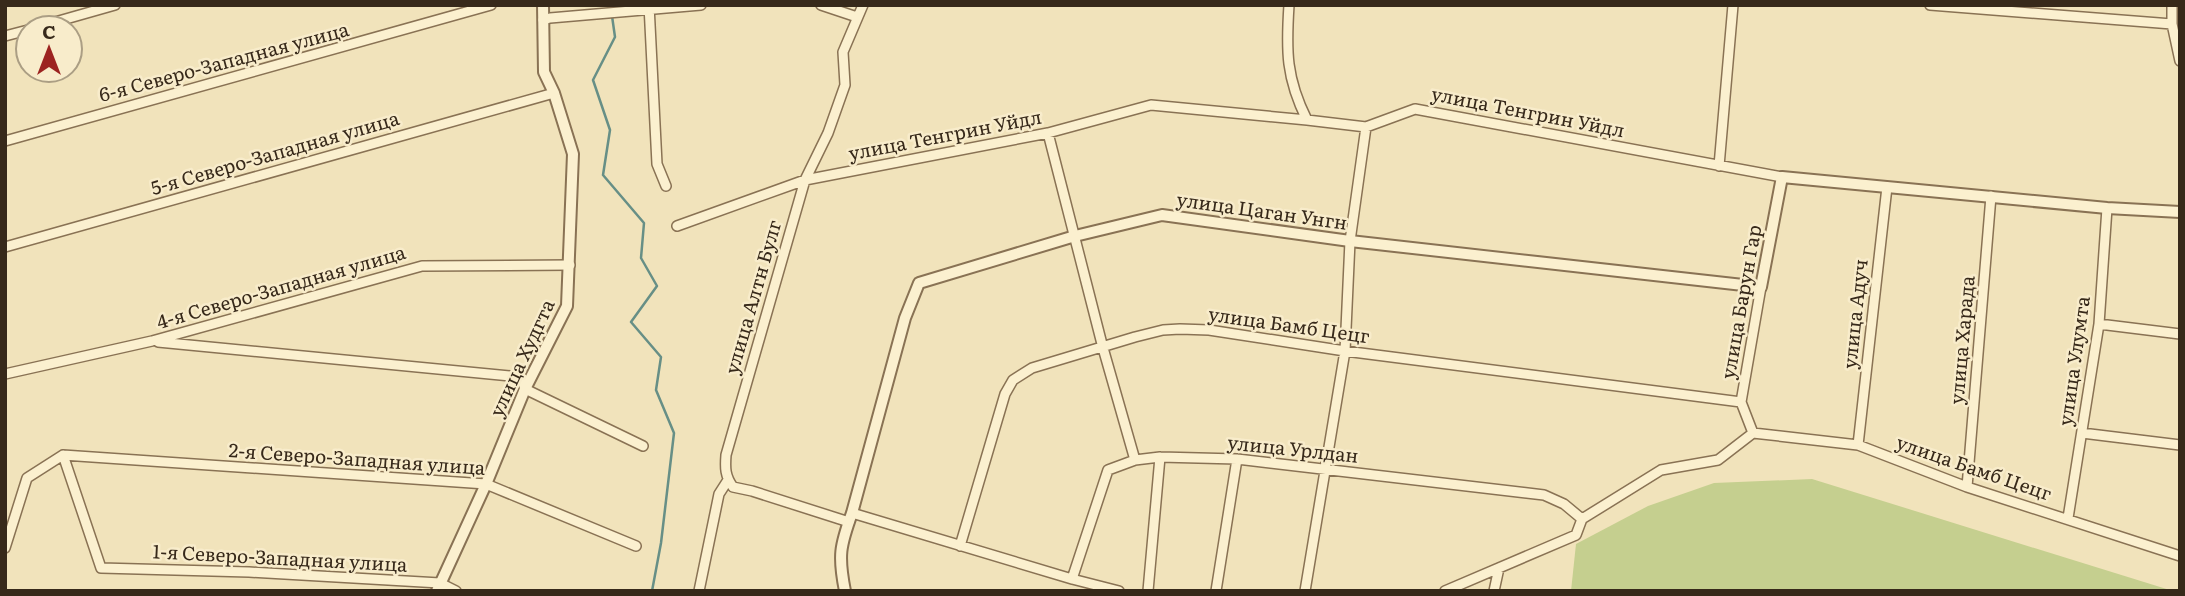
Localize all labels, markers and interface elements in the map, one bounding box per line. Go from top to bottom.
north arrow [14,14,84,84]
street label: 6-я Северо-Западная улица [96,14,353,108]
text: С [42,17,56,45]
street label: улица Тенгрин Уйдл [1429,79,1627,143]
street label: улица Тенгрин Уйдл [846,102,1044,166]
street label: 5-я Северо-Западная улица [147,103,403,201]
street label: улица Цаган Унгн [1175,184,1349,236]
street label: улица Алтн Булг [717,216,787,377]
street label: улица Барун Гар [1713,222,1767,381]
street label: 4-я Северо-Западная улица [153,237,409,335]
street label: улица Адуч [1834,258,1874,370]
street label: улица Харада [1941,274,1981,405]
street label: улица Худгта [482,293,561,421]
street label: улица Улумта [2050,293,2096,428]
street label: улица Бамб Цецг [1207,299,1372,349]
street label: улица Урлдан [1226,427,1360,469]
street label: улица Бамб Цецг [1893,427,2056,507]
street label: 2-я Северо-Западная улица [228,435,487,481]
street label: 1-я Северо-Западная улица [152,536,409,578]

